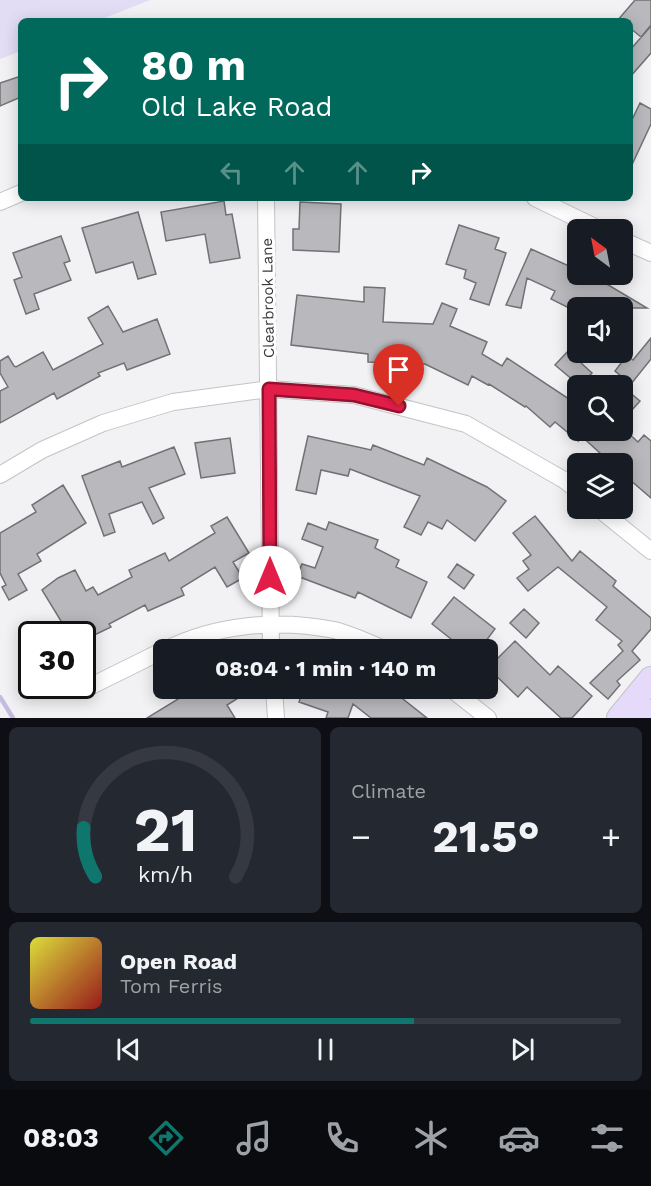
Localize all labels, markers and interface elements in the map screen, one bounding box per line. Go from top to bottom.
text: 80 m [141,41,246,90]
icon: right [42,42,120,120]
text: Old Lake Road [141,91,333,123]
icon: left [215,156,248,189]
icon: ahead [278,156,311,189]
icon: ahead [341,156,374,189]
icon: right [404,156,437,189]
north arrow [567,219,633,285]
map controls [567,219,633,519]
street label: Clearbrook Lane [258,238,278,358]
button: sound [567,297,633,363]
pin [373,344,424,406]
icon: arrive [382,353,415,386]
button: search [567,375,633,441]
button: layers [567,453,633,519]
position arrow [238,545,302,609]
speed limit sign: 30 [18,621,96,699]
text: 08:04 · 1 min · 140 m [215,656,436,681]
text: Climate [351,779,426,803]
text: 21 [133,793,197,866]
text: 21.5° [432,810,540,863]
text: − [351,817,371,856]
text: + [601,817,621,856]
text: km/h [137,862,193,887]
text: Open Road [120,949,237,974]
text: Tom Ferris [120,974,223,998]
icon: previous [112,1033,145,1066]
icon: pause [309,1033,342,1066]
icon: next [506,1033,539,1066]
icon: directions [145,1117,187,1159]
icon: music [233,1117,275,1159]
icon: phone [321,1117,363,1159]
icon: climate [410,1117,452,1159]
icon: car [498,1117,540,1159]
icon: filters [586,1117,628,1159]
text: 08:03 [23,1122,99,1154]

